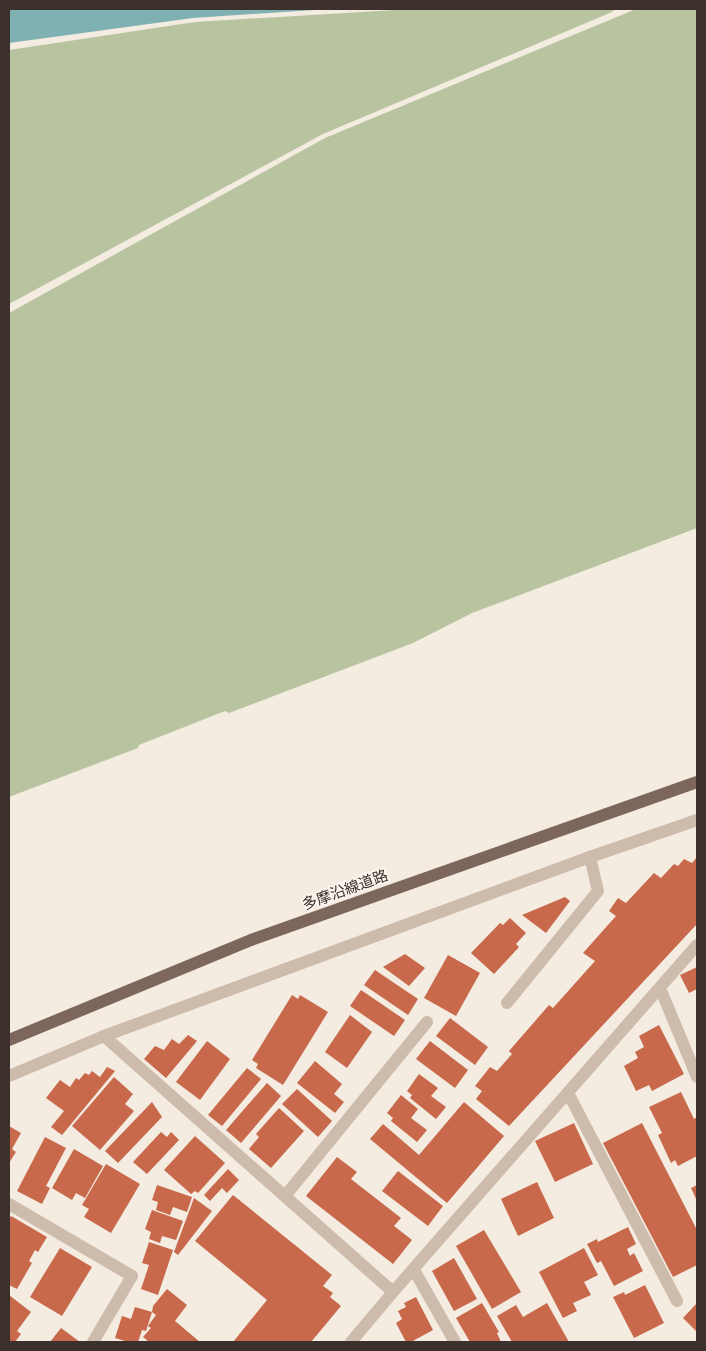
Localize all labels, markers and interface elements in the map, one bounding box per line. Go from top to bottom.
street label: 多摩沿線道路 [300,866,390,914]

